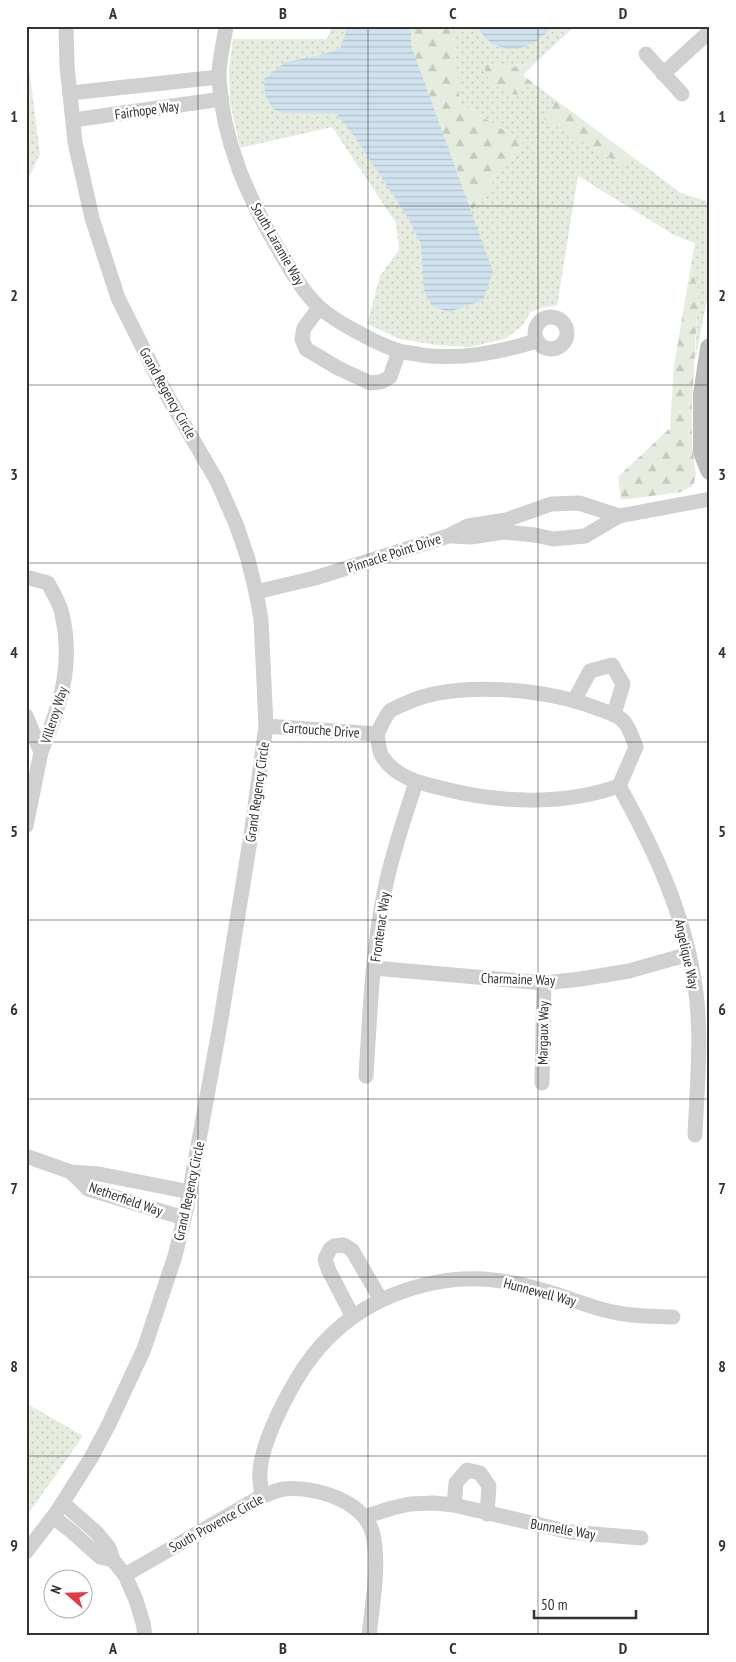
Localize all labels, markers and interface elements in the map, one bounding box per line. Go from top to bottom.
text: A [108,3,118,23]
text: B [279,3,287,23]
text: C [449,3,457,23]
text: D [619,3,628,23]
street label: Fairhope Way [114,96,181,123]
text: 1 [10,106,18,126]
text: 1 [718,106,726,126]
street label: South Laramie Way [247,200,309,289]
text: 2 [10,285,18,305]
text: 2 [718,285,726,305]
street label: Grand Regency Circle [136,344,201,442]
text: 3 [10,464,18,484]
text: 3 [718,464,726,484]
street label: Pinnacle Point Drive [345,529,443,577]
text: 4 [10,642,18,662]
text: 4 [718,642,726,662]
street label: Villeroy Way [36,683,72,747]
street label: Cartouche Drive [282,718,360,742]
street label: Grand Regency Circle [241,740,273,843]
text: 5 [10,821,18,841]
text: 5 [718,821,726,841]
street label: Frontenac Way [366,890,394,963]
street label: Angelique Way [671,917,703,991]
street label: Charmaine Way [481,969,556,989]
text: 6 [10,999,18,1019]
text: 6 [718,999,726,1019]
street label: Margaux Way [533,1000,553,1065]
street label: Grand Regency Circle [170,1139,208,1242]
text: 7 [10,1178,18,1198]
street label: Netherfield Way [87,1178,166,1220]
text: 7 [718,1178,726,1198]
street label: Hunnewell Way [502,1274,579,1311]
text: 8 [10,1356,18,1376]
text: 8 [718,1356,726,1376]
street label: South Provence Circle [166,1490,266,1556]
street label: Bunnelle Way [529,1514,598,1544]
text: 9 [10,1535,18,1555]
text: 9 [718,1535,726,1555]
north arrow [42,1570,92,1620]
text: N [46,1583,66,1596]
scale bar [534,1587,636,1619]
text: 50 m [541,1595,567,1614]
text: A [108,1638,118,1658]
text: B [279,1638,287,1658]
text: C [449,1638,457,1658]
text: D [619,1638,628,1658]

